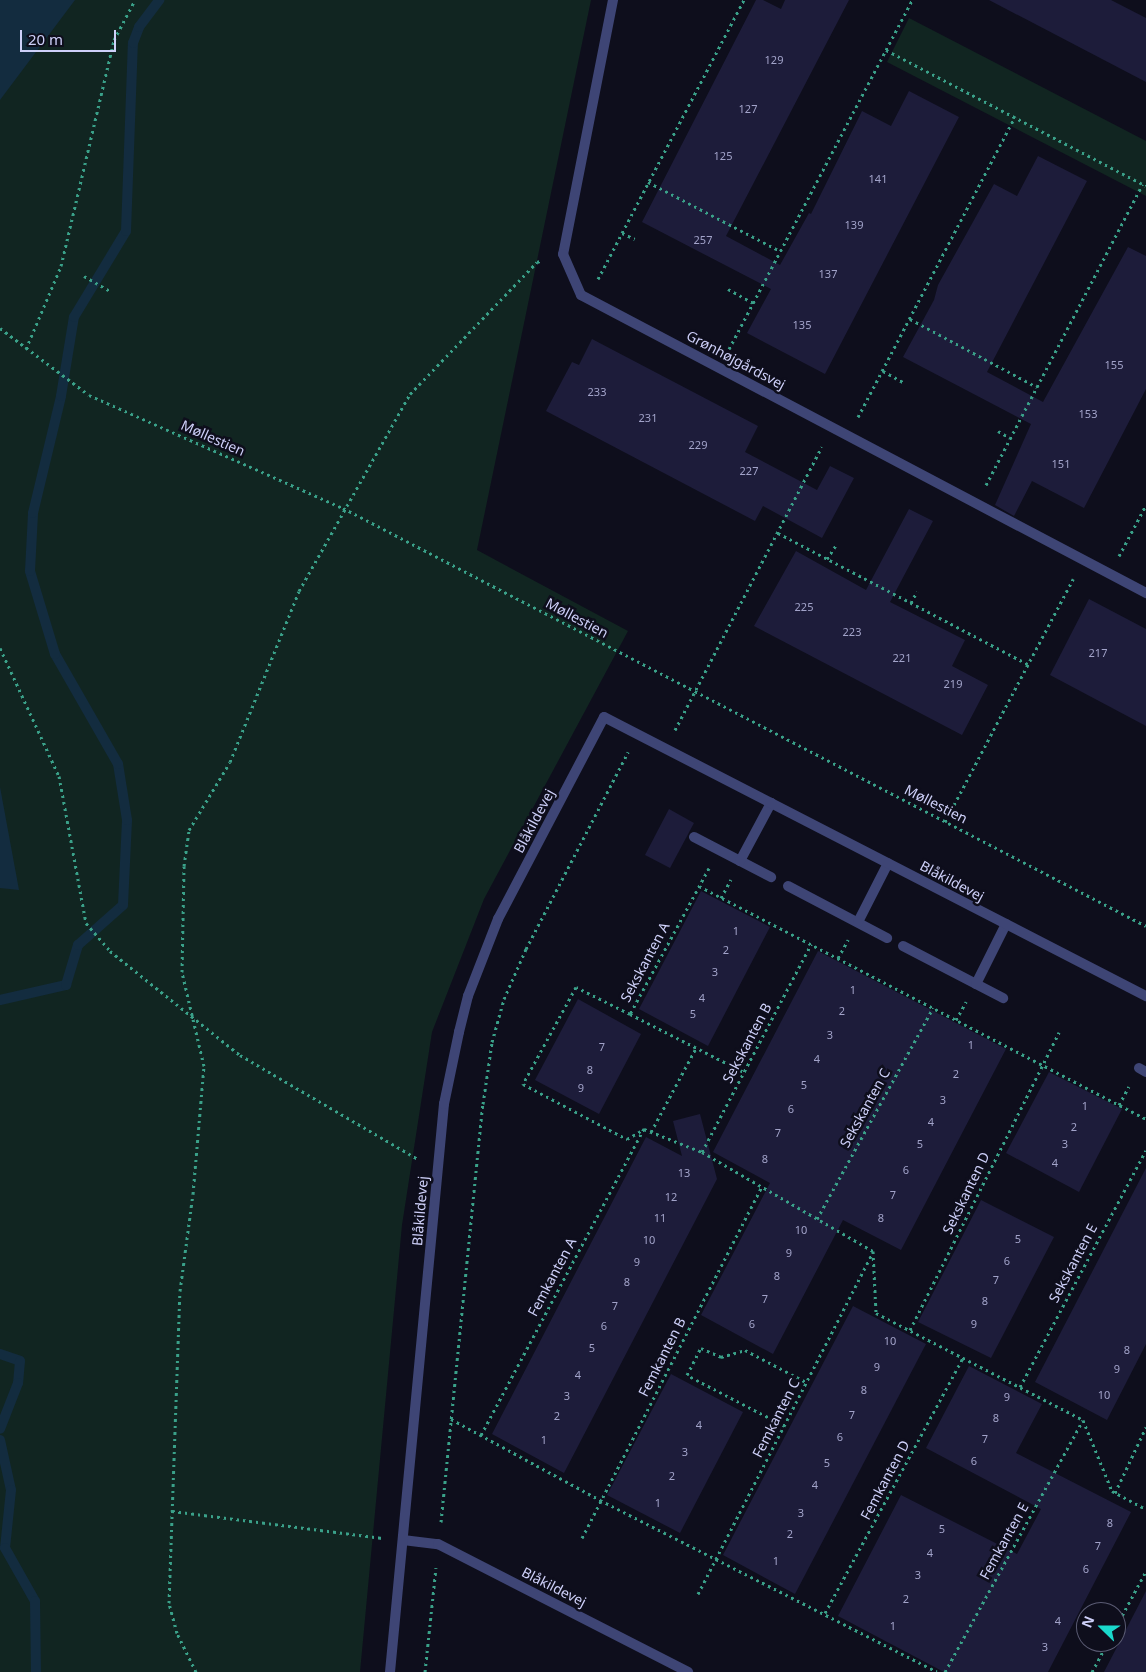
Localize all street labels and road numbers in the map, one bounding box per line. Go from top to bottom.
street label: Grønhøjgårdsvej [684,327,788,393]
street label: Møllestien [178,416,248,460]
street label: Møllestien [543,595,611,641]
street label: Møllestien [902,781,970,827]
street label: Blåkildevej [510,786,558,856]
street label: Blåkildevej [917,857,987,905]
street label: Sekskanten A [617,919,673,1005]
street label: Sekskanten B [719,1000,775,1086]
street label: Sekskanten C [836,1066,894,1150]
street label: Sekskanten D [939,1149,993,1237]
street label: Blåkildevej [409,1175,431,1247]
street label: Sekskanten E [1045,1221,1101,1305]
street label: Femkanten A [524,1235,580,1319]
street label: Femkanten B [635,1315,689,1399]
street label: Femkanten C [749,1376,803,1460]
street label: Femkanten D [857,1437,913,1523]
street label: Femkanten E [976,1500,1032,1582]
street label: Blåkildevej [519,1564,589,1610]

